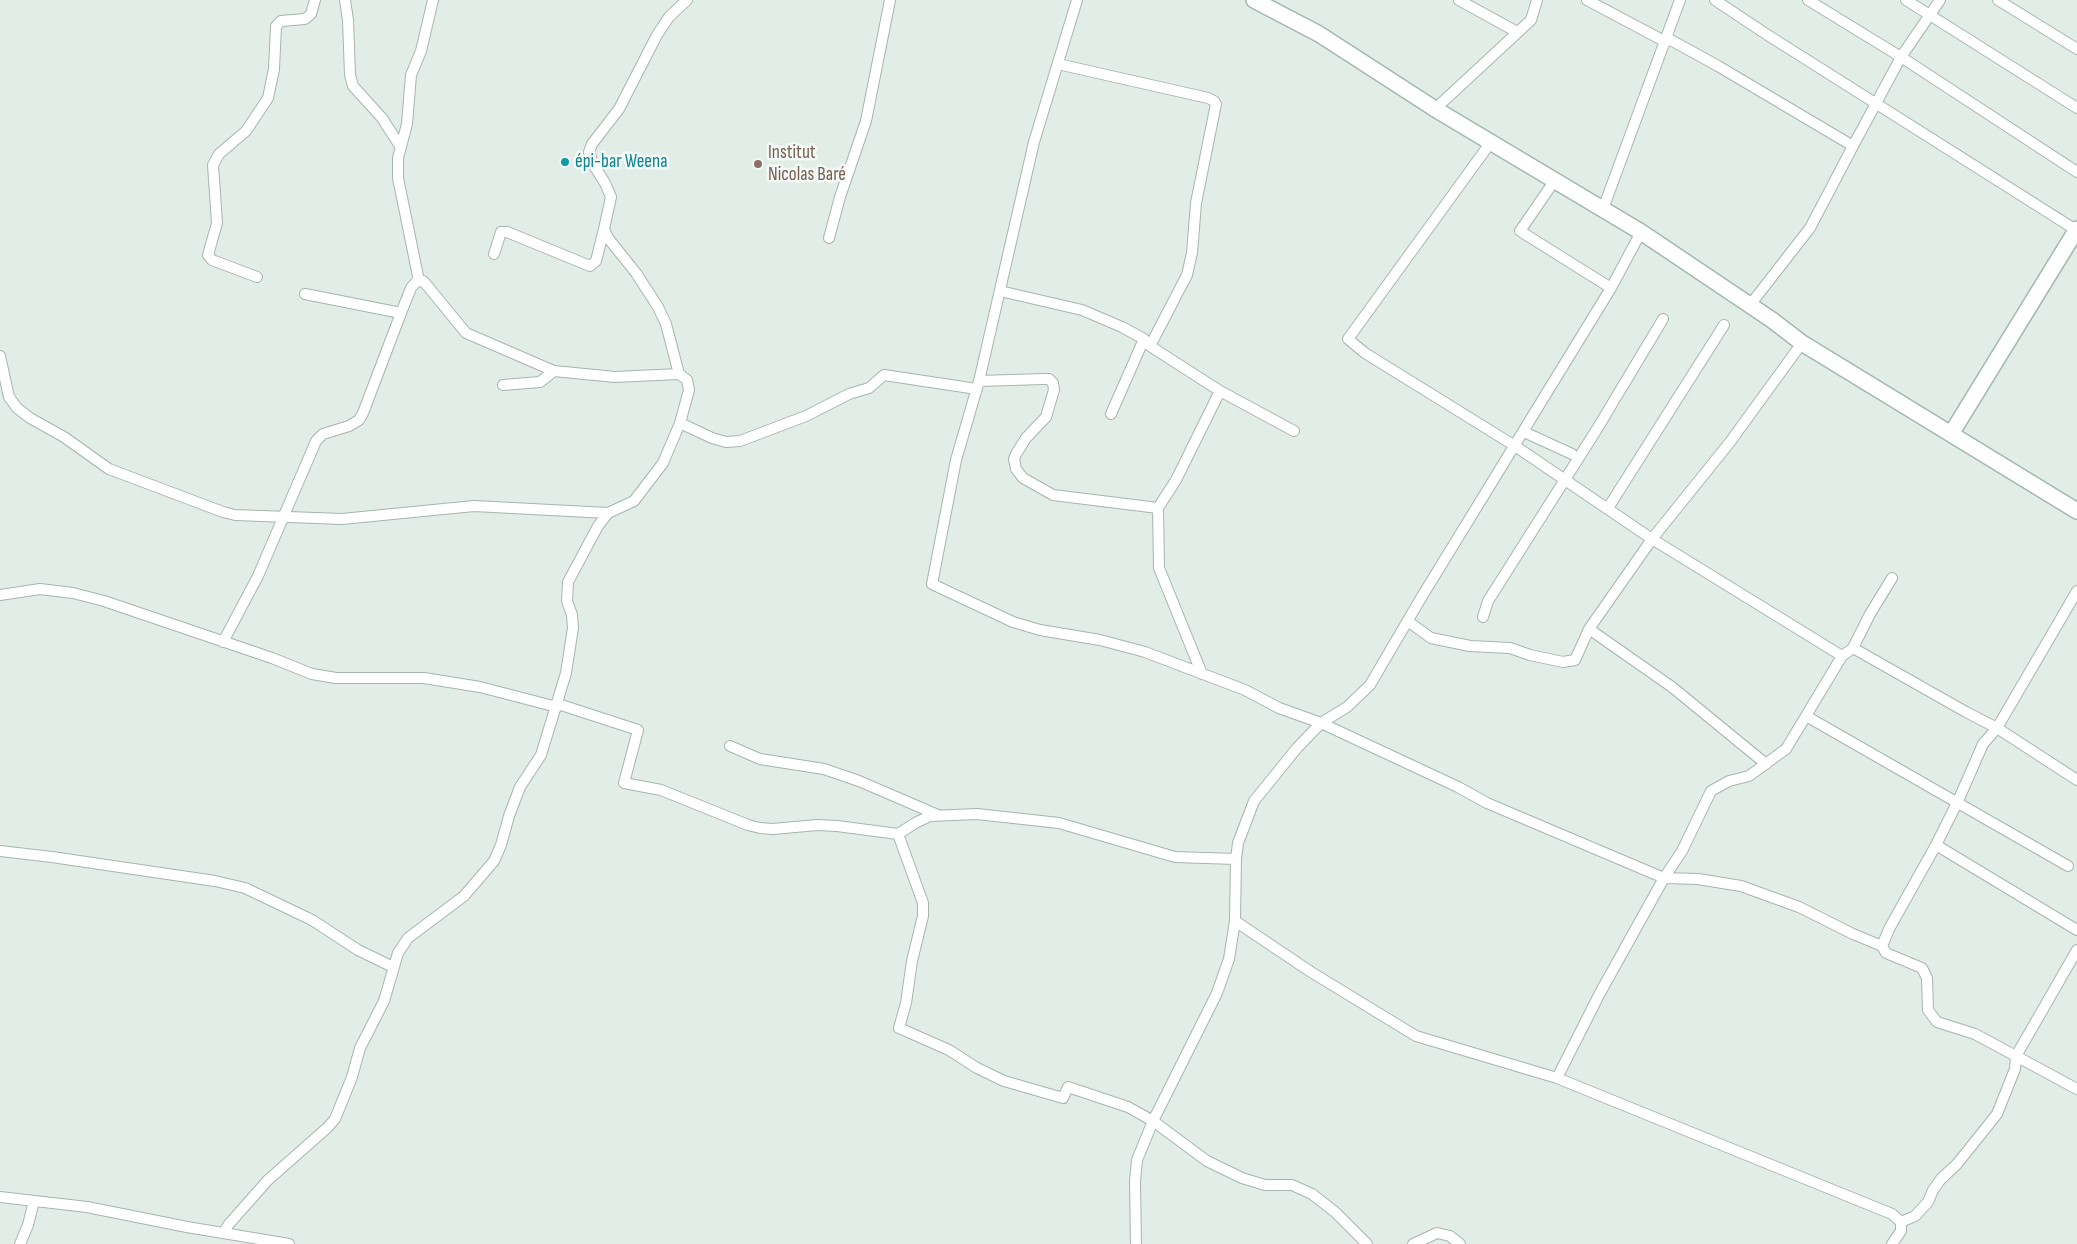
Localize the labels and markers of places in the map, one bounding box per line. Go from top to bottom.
place label: Institut Nicolas Baré [768,142,846,186]
place label: épi-bar Weena [575,151,667,173]
marker: épi-bar Weena [559,156,571,168]
marker: Institut Nicolas Baré [752,158,764,170]

